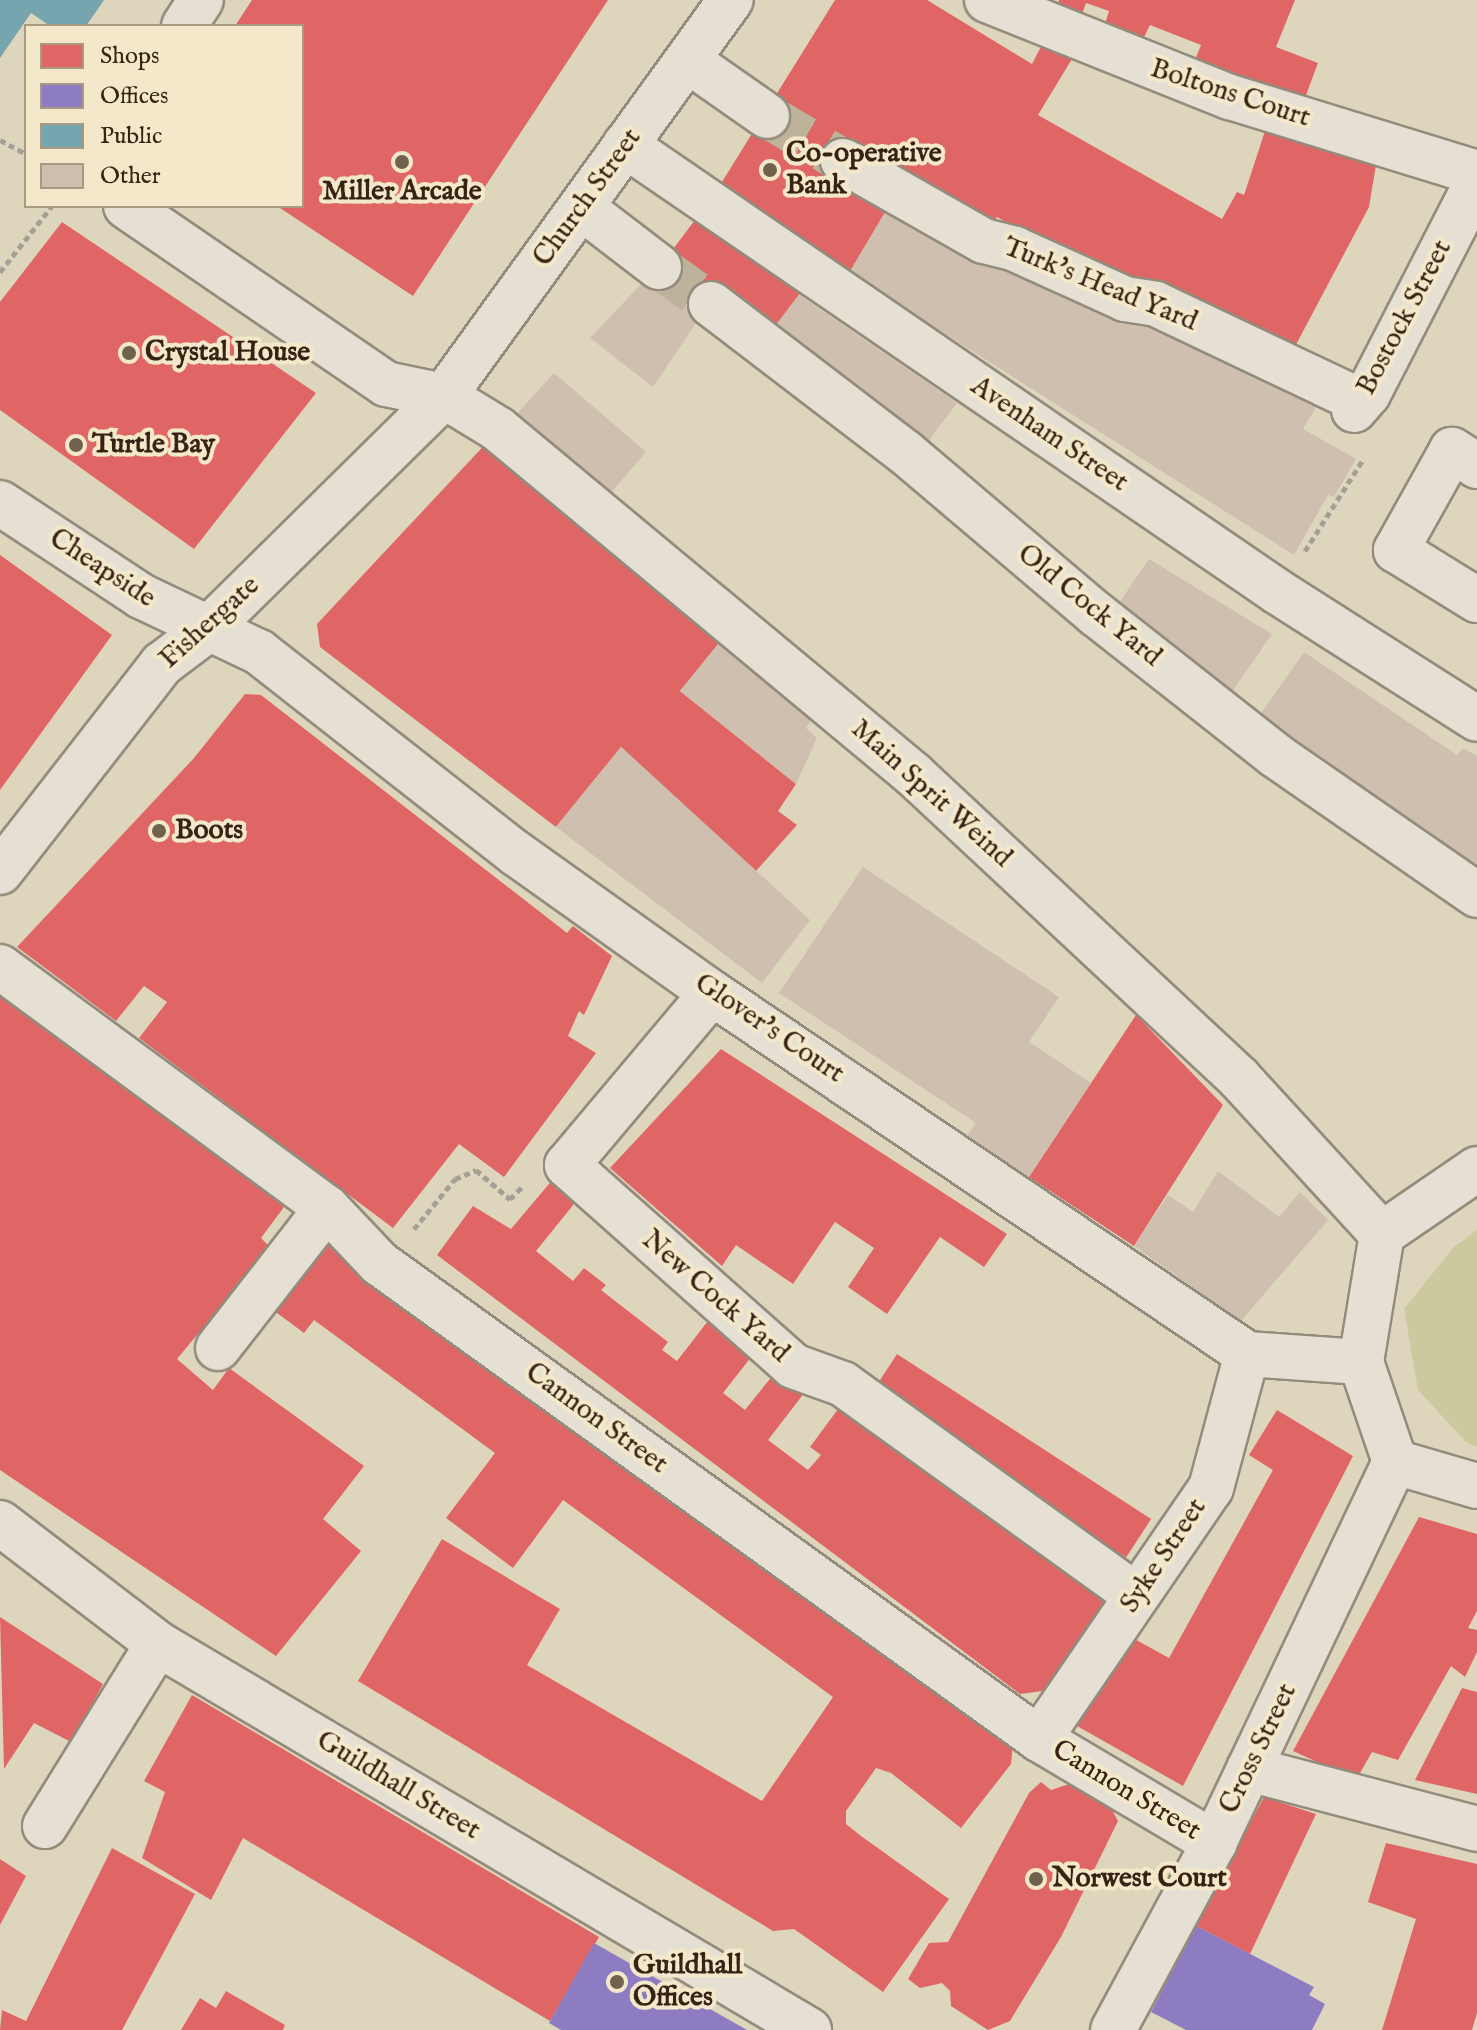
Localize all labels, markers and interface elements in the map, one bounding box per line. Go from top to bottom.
legend [24,24,304,208]
text: Shops [100,41,159,72]
street label: Boltons Court [1146,52,1314,136]
text: Offices [100,81,168,112]
text: Public [100,121,162,152]
street label: Church Street [527,123,649,273]
place label: Co-operative Bank [786,137,942,203]
marker: Miller Arcade [393,153,411,171]
text: Other [100,161,161,192]
marker: Co-operative Bank [761,161,779,179]
place label: Miller Arcade [322,175,482,209]
street label: Turk's Head Yard [998,231,1202,339]
street label: Bostock Street [1350,235,1460,401]
place label: Crystal House [145,336,310,370]
marker: Crystal House [120,344,138,362]
street label: Avenham Street [964,370,1134,500]
place label: Turtle Bay [92,428,215,462]
marker: Turtle Bay [67,436,85,454]
street label: Cheapside [43,522,161,616]
street label: Old Cock Yard [1010,538,1168,674]
street label: Fishergate [153,569,267,677]
street label: Main Sprit Weind [843,713,1019,875]
place label: Boots [175,814,243,848]
marker: Boots [150,822,168,840]
street label: Glover's Court [688,967,850,1091]
street label: New Cock Yard [634,1224,796,1370]
street label: Cannon Street [518,1356,674,1482]
street label: Syke Street [1114,1492,1214,1620]
street label: Cross Street [1213,1678,1305,1820]
street label: Guildhall Street [310,1724,486,1848]
street label: Cannon Street [1046,1733,1206,1849]
place label: Norwest Court [1052,1862,1227,1896]
marker: Norwest Court [1027,1870,1045,1888]
place label: Guildhall Offices [633,1949,742,2015]
marker: Guildhall Offices [608,1973,626,1991]

